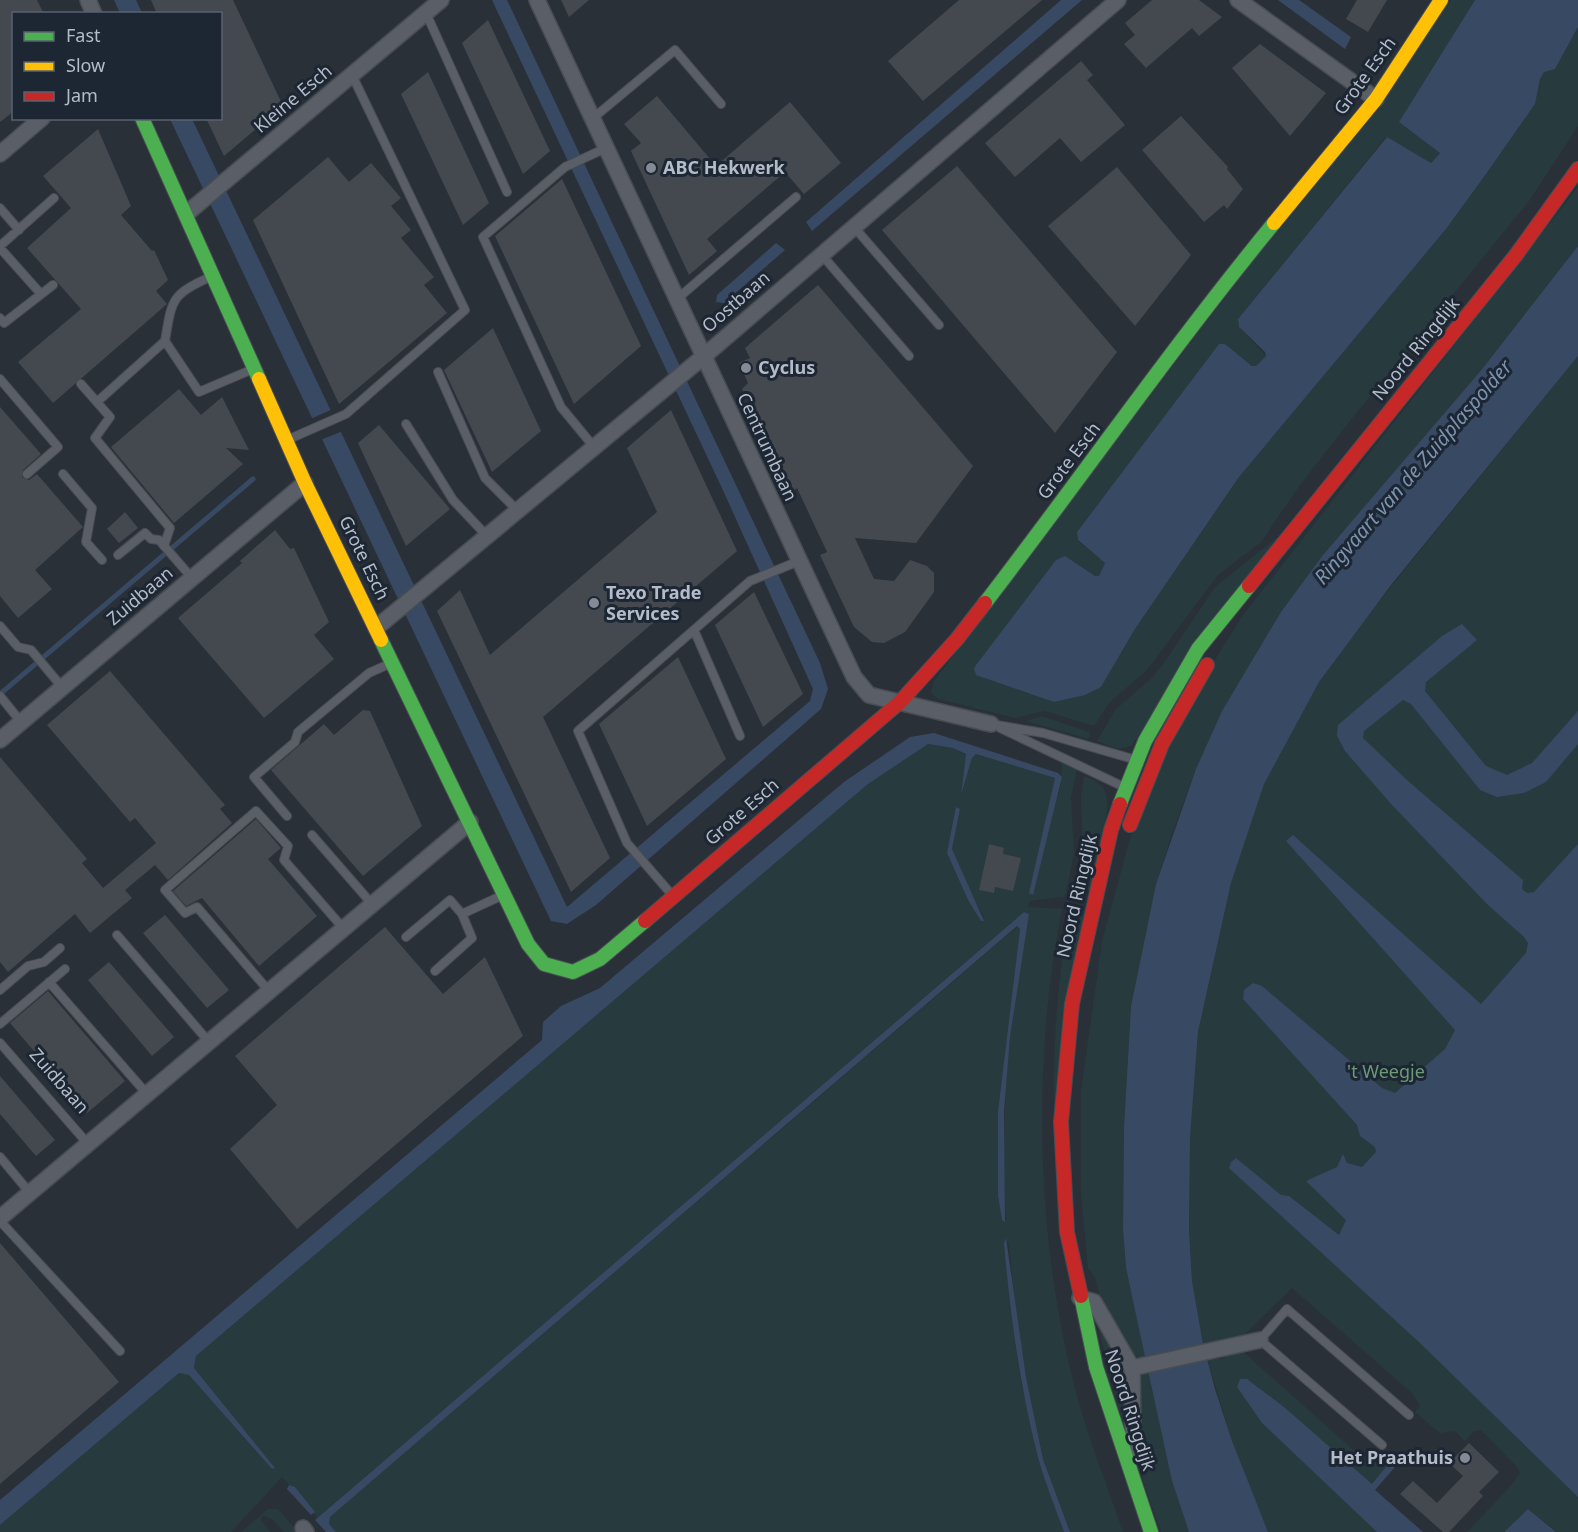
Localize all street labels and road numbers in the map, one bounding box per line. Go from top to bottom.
street label: Grote Esch [1328,32,1401,119]
street label: Kleine Esch [248,59,336,138]
street label: Oostbaan [696,265,774,337]
street label: Noord Ringdijk [1366,291,1465,405]
street label: Centrumbaan [732,389,803,505]
street label: Grote Esch [1031,417,1105,504]
street label: Grote Esch [334,511,396,604]
street label: Zuidbaan [101,560,178,630]
street label: Grote Esch [699,772,783,850]
street label: Noord Ringdijk [1050,831,1102,960]
street label: Zuidbaan [25,1042,95,1118]
street label: Noord Ringdijk [1100,1346,1162,1474]

